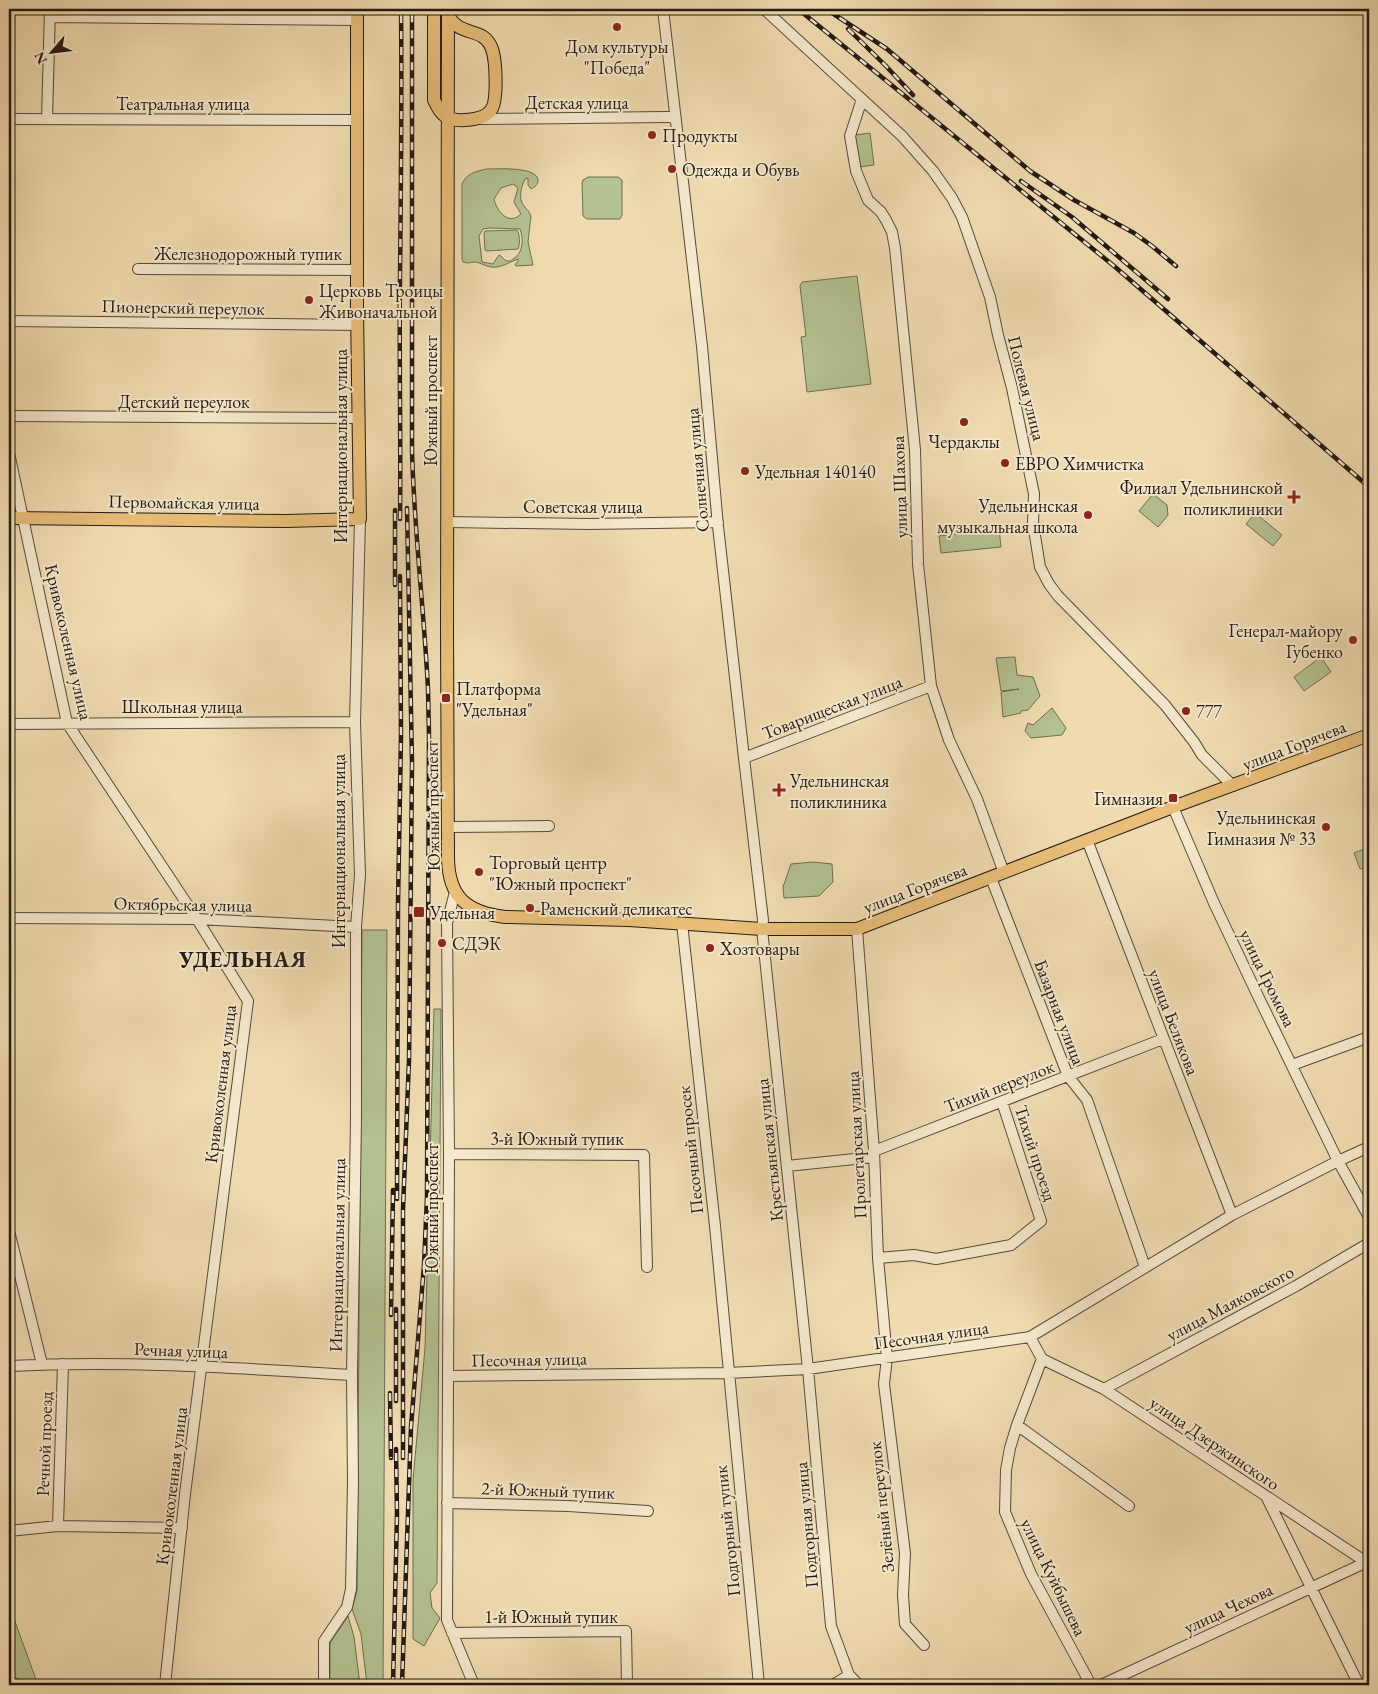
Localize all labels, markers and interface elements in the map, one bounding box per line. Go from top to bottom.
marker: Дом культуры "Победа" [611,21,623,33]
north arrow [28,28,78,78]
place label: Дом культуры "Победа" [565,35,669,79]
text: N [30,48,51,67]
street label: Детская улица [525,91,629,114]
street label: Театральная улица [116,92,251,115]
place label: Продукты [662,124,738,147]
marker: Продукты [646,129,658,141]
place label: Одежда и Обувь [682,158,800,181]
marker: Одежда и Обувь [666,163,678,175]
street label: Железнодорожный тупик [153,242,342,265]
place label: Церковь Троицы Живоначальной [318,279,443,323]
street label: Пионерский переулок [101,294,265,320]
marker: Церковь Троицы Живоначальной [303,294,315,306]
street label: Полевая улица [1003,333,1051,444]
street label: Южный проспект [419,335,442,467]
street label: Интернациональная улица [329,348,352,543]
street label: Детский переулок [118,390,250,413]
street label: Солнечная улица [680,406,714,533]
marker: Чердаклы [958,416,970,428]
place label: Чердаклы [928,430,1000,453]
street label: улица Шахова [886,435,912,539]
place label: ЕВРО Химчистка [1015,452,1145,475]
marker: ЕВРО Химчистка [999,457,1011,469]
place label: Удельная 140140 [754,460,876,483]
marker: Удельная 140140 [739,465,751,477]
place label: Филиал Удельнинской поликлиники [1120,476,1283,520]
street label: Первомайская улица [108,489,261,515]
marker: Филиал Удельнинской поликлиники [1287,490,1301,504]
place label: Удельнинская музыкальная школа [937,494,1079,538]
street label: Советская улица [523,495,644,518]
marker: Удельнинская музыкальная школа [1082,509,1094,521]
street label: Кривоколенная улица [40,562,98,723]
place label: Генерал-майору Губенко [1229,619,1343,663]
marker: Генерал-майору Губенко [1347,634,1359,646]
street label: Товарищеская улица [759,669,906,744]
place label: Платформа "Удельная" [456,677,542,721]
marker: Платформа "Удельная" [440,692,452,704]
street label: Школьная улица [121,695,243,718]
place label: 777 [1196,700,1222,723]
marker: 777 [1180,705,1192,717]
street label: улица Горячева [1239,714,1350,775]
street label: Южный проспект [419,740,445,872]
street label: Интернациональная улица [327,753,350,948]
place label: Удельнинская поликлиника [789,769,889,813]
marker: Удельнинская поликлиника [772,783,786,797]
place label: Гимназия [1094,787,1163,810]
marker: Гимназия [1167,792,1179,804]
place label: Удельнинская Гимназия № 33 [1207,806,1316,850]
marker: Удельнинская Гимназия № 33 [1320,821,1332,833]
place label: Торговый центр "Южный проспект" [489,851,632,895]
street label: улица Горячева [860,857,971,918]
marker: Торговый центр "Южный проспект" [473,866,485,878]
street label: Октябрьская улица [113,891,253,917]
place label: Раменский деликатес [540,897,693,920]
place label: Удельная [429,901,495,924]
marker: Раменский деликатес [524,902,536,914]
marker: Удельная [412,905,426,919]
street label: улица Громова [1234,925,1302,1031]
place label: СДЭК [452,932,501,955]
marker: СДЭК [436,937,448,949]
place label: Хозтовары [719,937,800,960]
marker: Хозтовары [704,942,716,954]
district label: УДЕЛЬНАЯ [178,945,307,974]
street label: Базарная улица [1029,956,1091,1069]
street label: улица Белякова [1143,966,1205,1079]
street label: Кривоколенная улица [199,1003,241,1164]
street label: Тихий переулок [941,1054,1058,1118]
street label: Пролетарская улица [841,1069,871,1220]
street label: Крестьянская улица [750,1077,788,1223]
street label: Песочный просек [672,1084,708,1215]
street label: Тихий проезд [1010,1102,1062,1204]
street label: 3-й Южный тупик [490,1127,624,1150]
street label: Южный проспект [420,1143,443,1275]
street label: Интернациональная улица [324,1157,350,1352]
street label: улица Маяковского [1162,1260,1298,1346]
street label: Песочная улица [872,1315,991,1354]
street label: Речная улица [133,1337,229,1363]
street label: Песочная улица [471,1346,588,1372]
street label: Речной проезд [31,1391,57,1497]
street label: улица Дзержинского [1146,1391,1285,1495]
street label: Кривоколенная улица [150,1405,192,1566]
street label: Зелёный переулок [863,1440,899,1574]
street label: Подгорная улица [789,1460,823,1589]
street label: Подгорный тупик [709,1464,745,1598]
street label: 2-й Южный тупик [481,1476,616,1504]
street label: улица Куйбышева [1016,1514,1093,1640]
street label: улица Чехова [1180,1577,1277,1639]
street label: 1-й Южный тупик [484,1605,618,1628]

